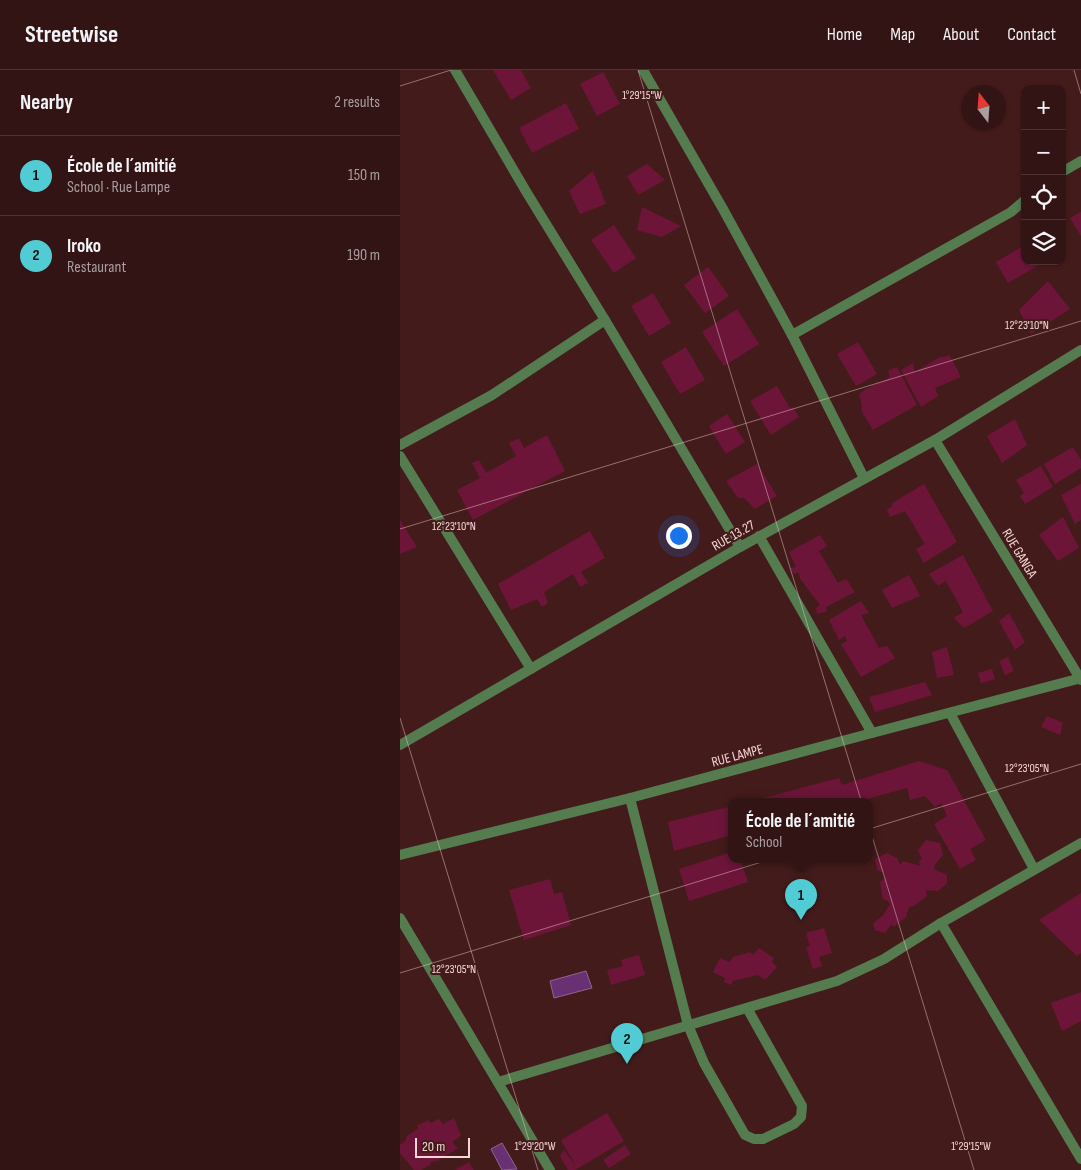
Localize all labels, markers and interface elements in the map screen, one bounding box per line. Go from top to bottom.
text: Streetwise [25,20,118,49]
text: Home [827,24,862,45]
text: Map [890,24,915,45]
text: About [943,24,979,45]
text: Contact [1007,24,1056,45]
north arrow [961,85,1006,130]
map controls [1021,85,1066,265]
button: + [1021,85,1066,130]
text: 1°29'15"W [622,88,662,103]
text: Nearby [20,90,73,115]
text: 2 results [334,93,380,112]
button: − [1021,130,1066,175]
text: École de l´amitié [67,155,176,178]
text: 1 [33,166,39,185]
text: 150 m [348,166,380,185]
button: locate [1021,175,1066,220]
text: School · Rue Lampe [67,178,170,197]
button: layers [1021,220,1066,265]
text: Iroko [67,235,101,258]
text: 2 [32,246,40,265]
text: 190 m [347,246,380,265]
text: Restaurant [67,258,126,277]
text: 12°23'10"N [1005,318,1049,333]
street label: RUE 13.27 [709,516,758,554]
text: 12°23'10"N [432,519,476,534]
your location [666,523,692,549]
street label: RUE GANGA [998,526,1041,582]
street label: RUE LAMPE [710,740,765,771]
text: 12°23'05"N [1005,761,1049,776]
popup [728,798,873,863]
text: École de l´amitié [746,810,855,833]
text: School [746,833,782,852]
pin: 1 [785,879,817,920]
text: 12°23'05"N [432,962,476,977]
pin: 2 [611,1023,643,1064]
scale bar [415,1135,470,1158]
text: 20 m [422,1138,445,1155]
text: 1°29'20"W [515,1139,556,1154]
text: 1°29'15"W [951,1139,991,1154]

